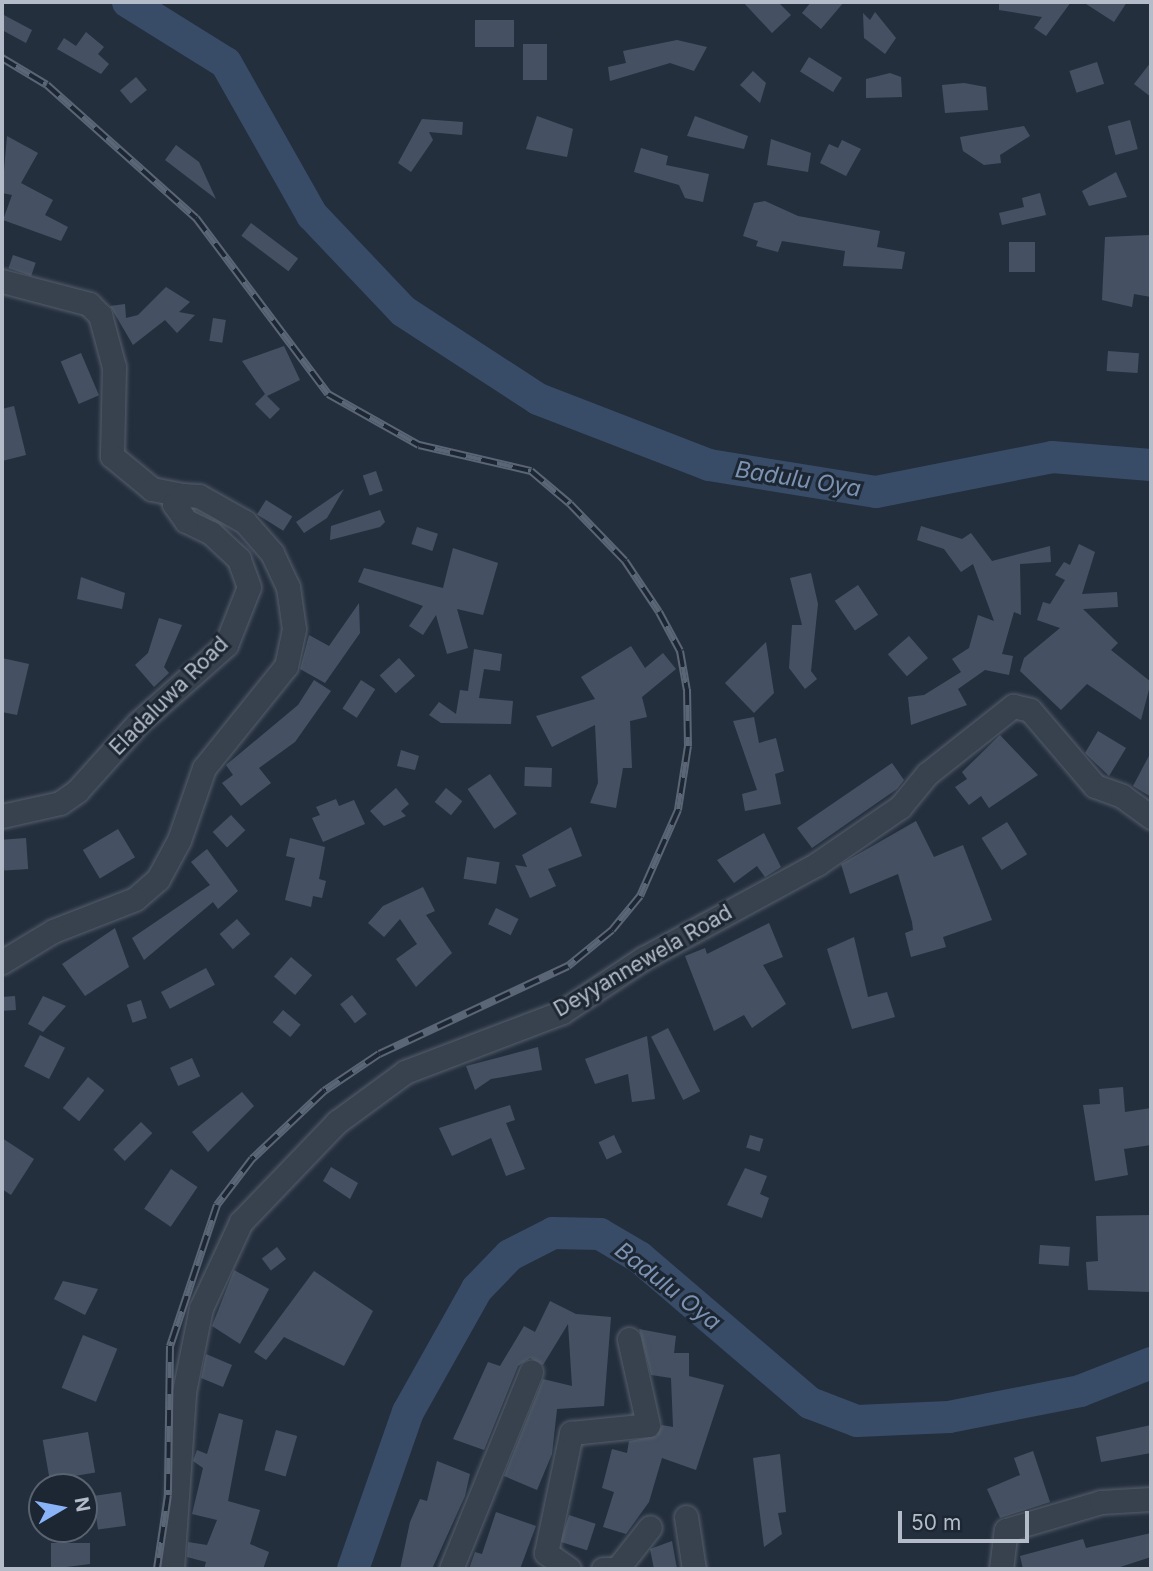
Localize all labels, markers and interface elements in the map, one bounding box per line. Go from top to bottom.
water label: Badulu Oya [733,455,863,503]
street label: Eladaluwa Road [105,632,233,760]
street label: Deyyannewela Road [549,900,737,1022]
water label: Badulu Oya [610,1236,726,1336]
north arrow [28,1473,98,1543]
text: N [70,1495,95,1514]
scale bar [901,1498,1032,1542]
text: 50 m [911,1510,961,1535]

